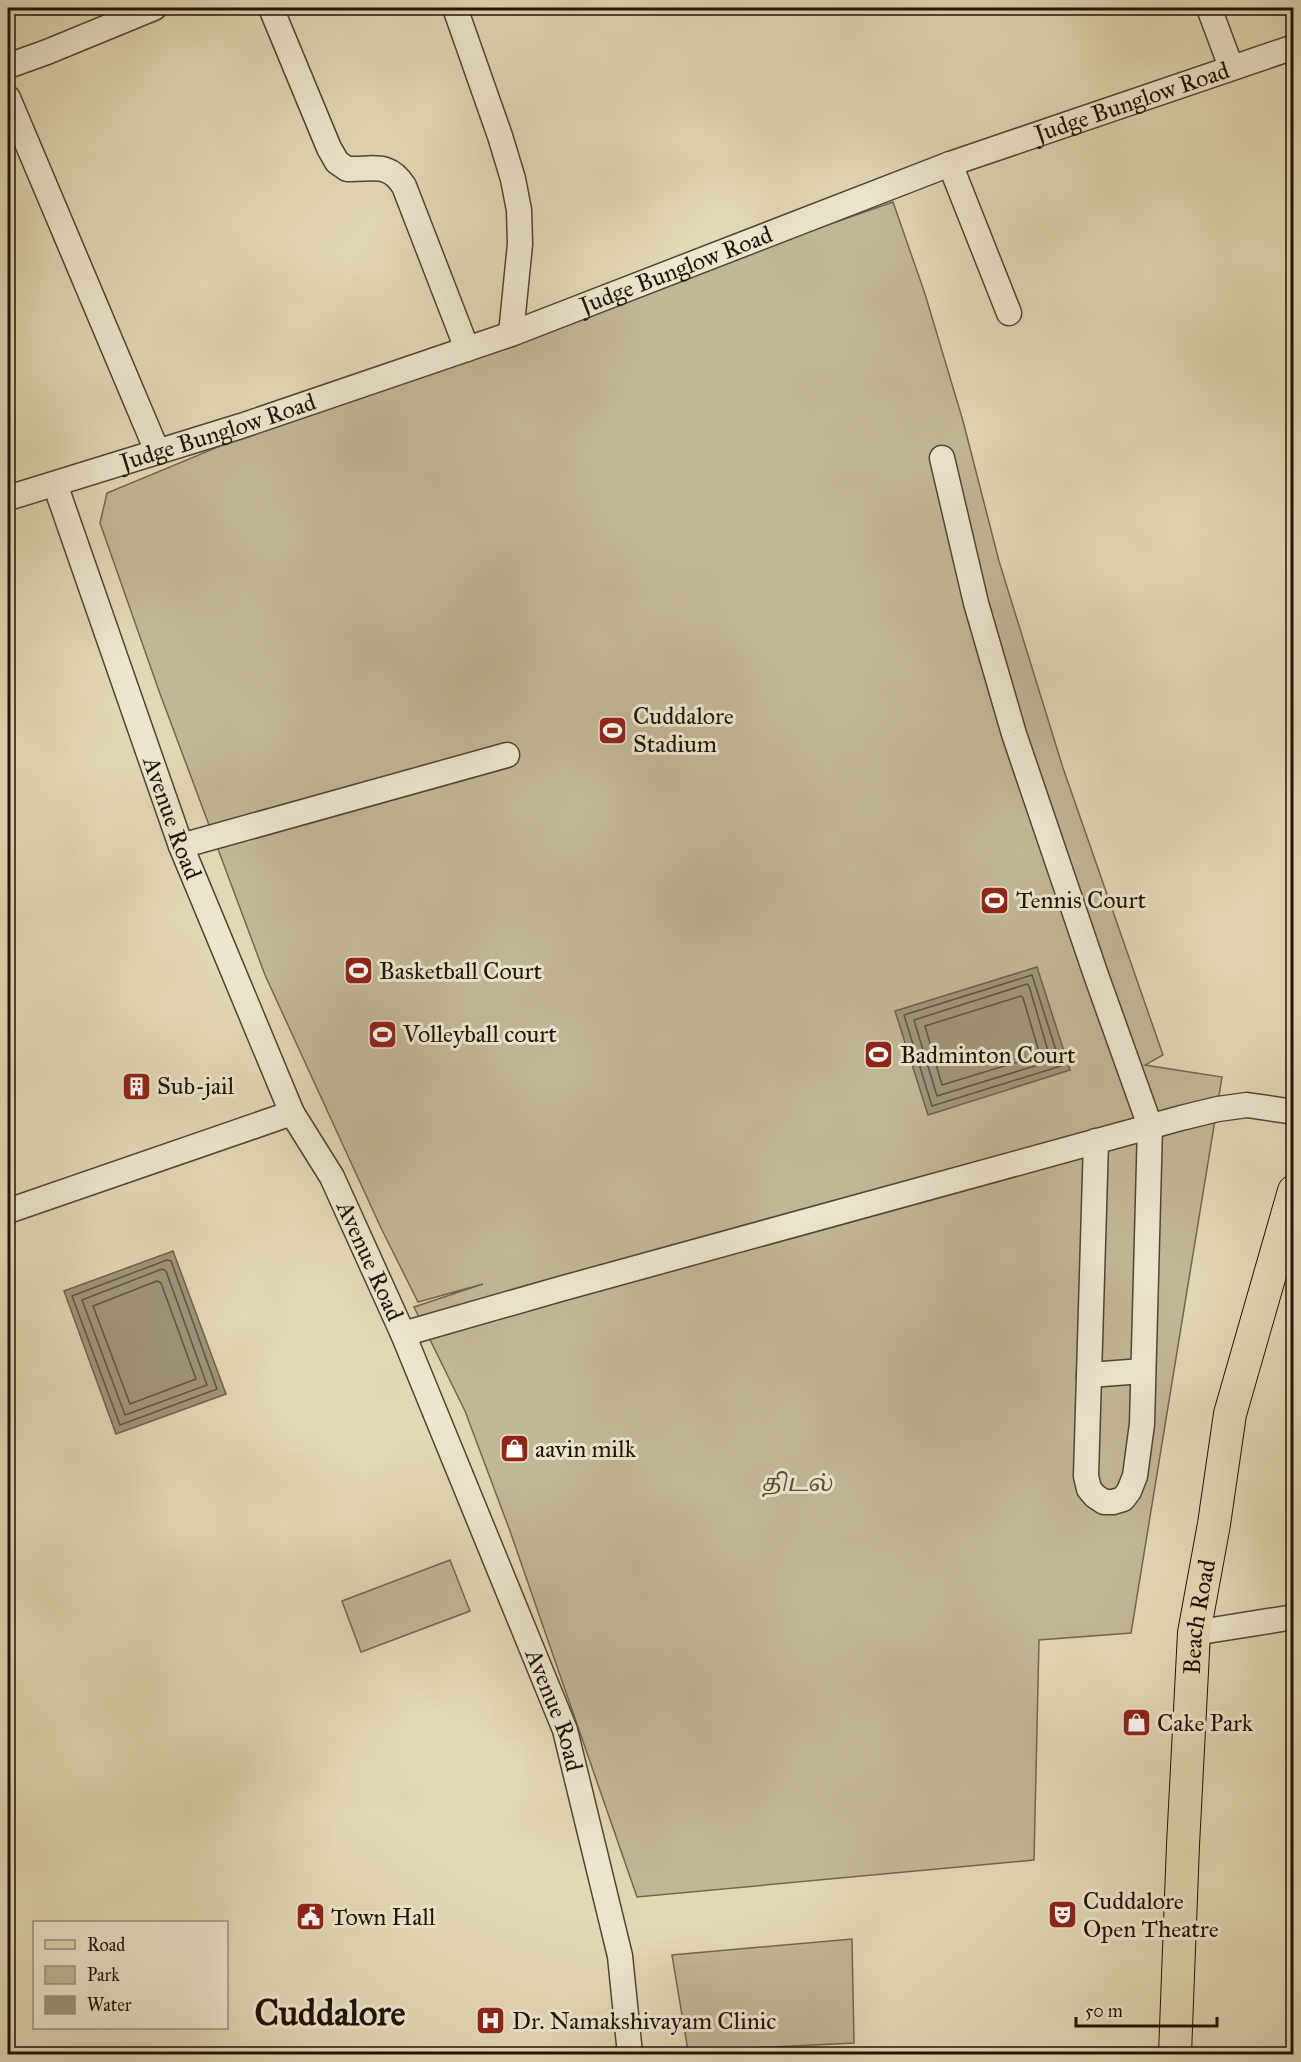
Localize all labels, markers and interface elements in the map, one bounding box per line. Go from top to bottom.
street label: Judge Bunglow Road [1028,55,1233,150]
street label: Judge Bunglow Road [573,219,776,322]
street label: Judge Bunglow Road [113,387,320,478]
place label: Cuddalore Stadium [633,701,734,759]
sports icon: Cuddalore Stadium [596,714,628,746]
street label: Avenue Road [136,752,208,884]
sports icon: Tennis Court [979,884,1011,916]
place label: Tennis Court [1016,885,1146,915]
sports icon: Basketball Court [342,955,374,987]
place label: Basketball Court [379,956,542,986]
sports icon: Volleyball court [366,1018,398,1050]
place label: Volleyball court [402,1019,557,1049]
sports icon: Badminton Court [863,1039,895,1071]
place label: Badminton Court [900,1040,1076,1070]
building icon: Sub-jail [120,1070,152,1102]
place label: Sub-jail [157,1071,235,1101]
street label: Avenue Road [329,1195,410,1326]
shop icon: aavin milk [498,1433,530,1465]
place label: aavin milk [535,1434,637,1464]
park label: திடல் [762,1468,833,1498]
street label: Beach Road [1177,1557,1222,1675]
street label: Avenue Road [518,1644,590,1774]
shop icon: Cake Park [1120,1707,1152,1739]
place label: Cake Park [1157,1708,1254,1738]
place label: Cuddalore Open Theatre [1083,1886,1219,1944]
theatre icon: Cuddalore Open Theatre [1046,1899,1078,1931]
public building icon: Town Hall [294,1901,326,1933]
place label: Town Hall [331,1902,436,1932]
legend [33,1921,228,2029]
text: Road [87,1934,125,1956]
text: Park [87,1964,120,1986]
scale bar [1076,1990,1217,2028]
district label: Cuddalore [254,1991,406,2035]
text: Water [87,1994,132,2016]
text: 50 m [1085,2000,1123,2022]
hospital icon: Dr. Namakshivayam Clinic [475,2005,507,2037]
place label: Dr. Namakshivayam Clinic [512,2006,776,2036]

